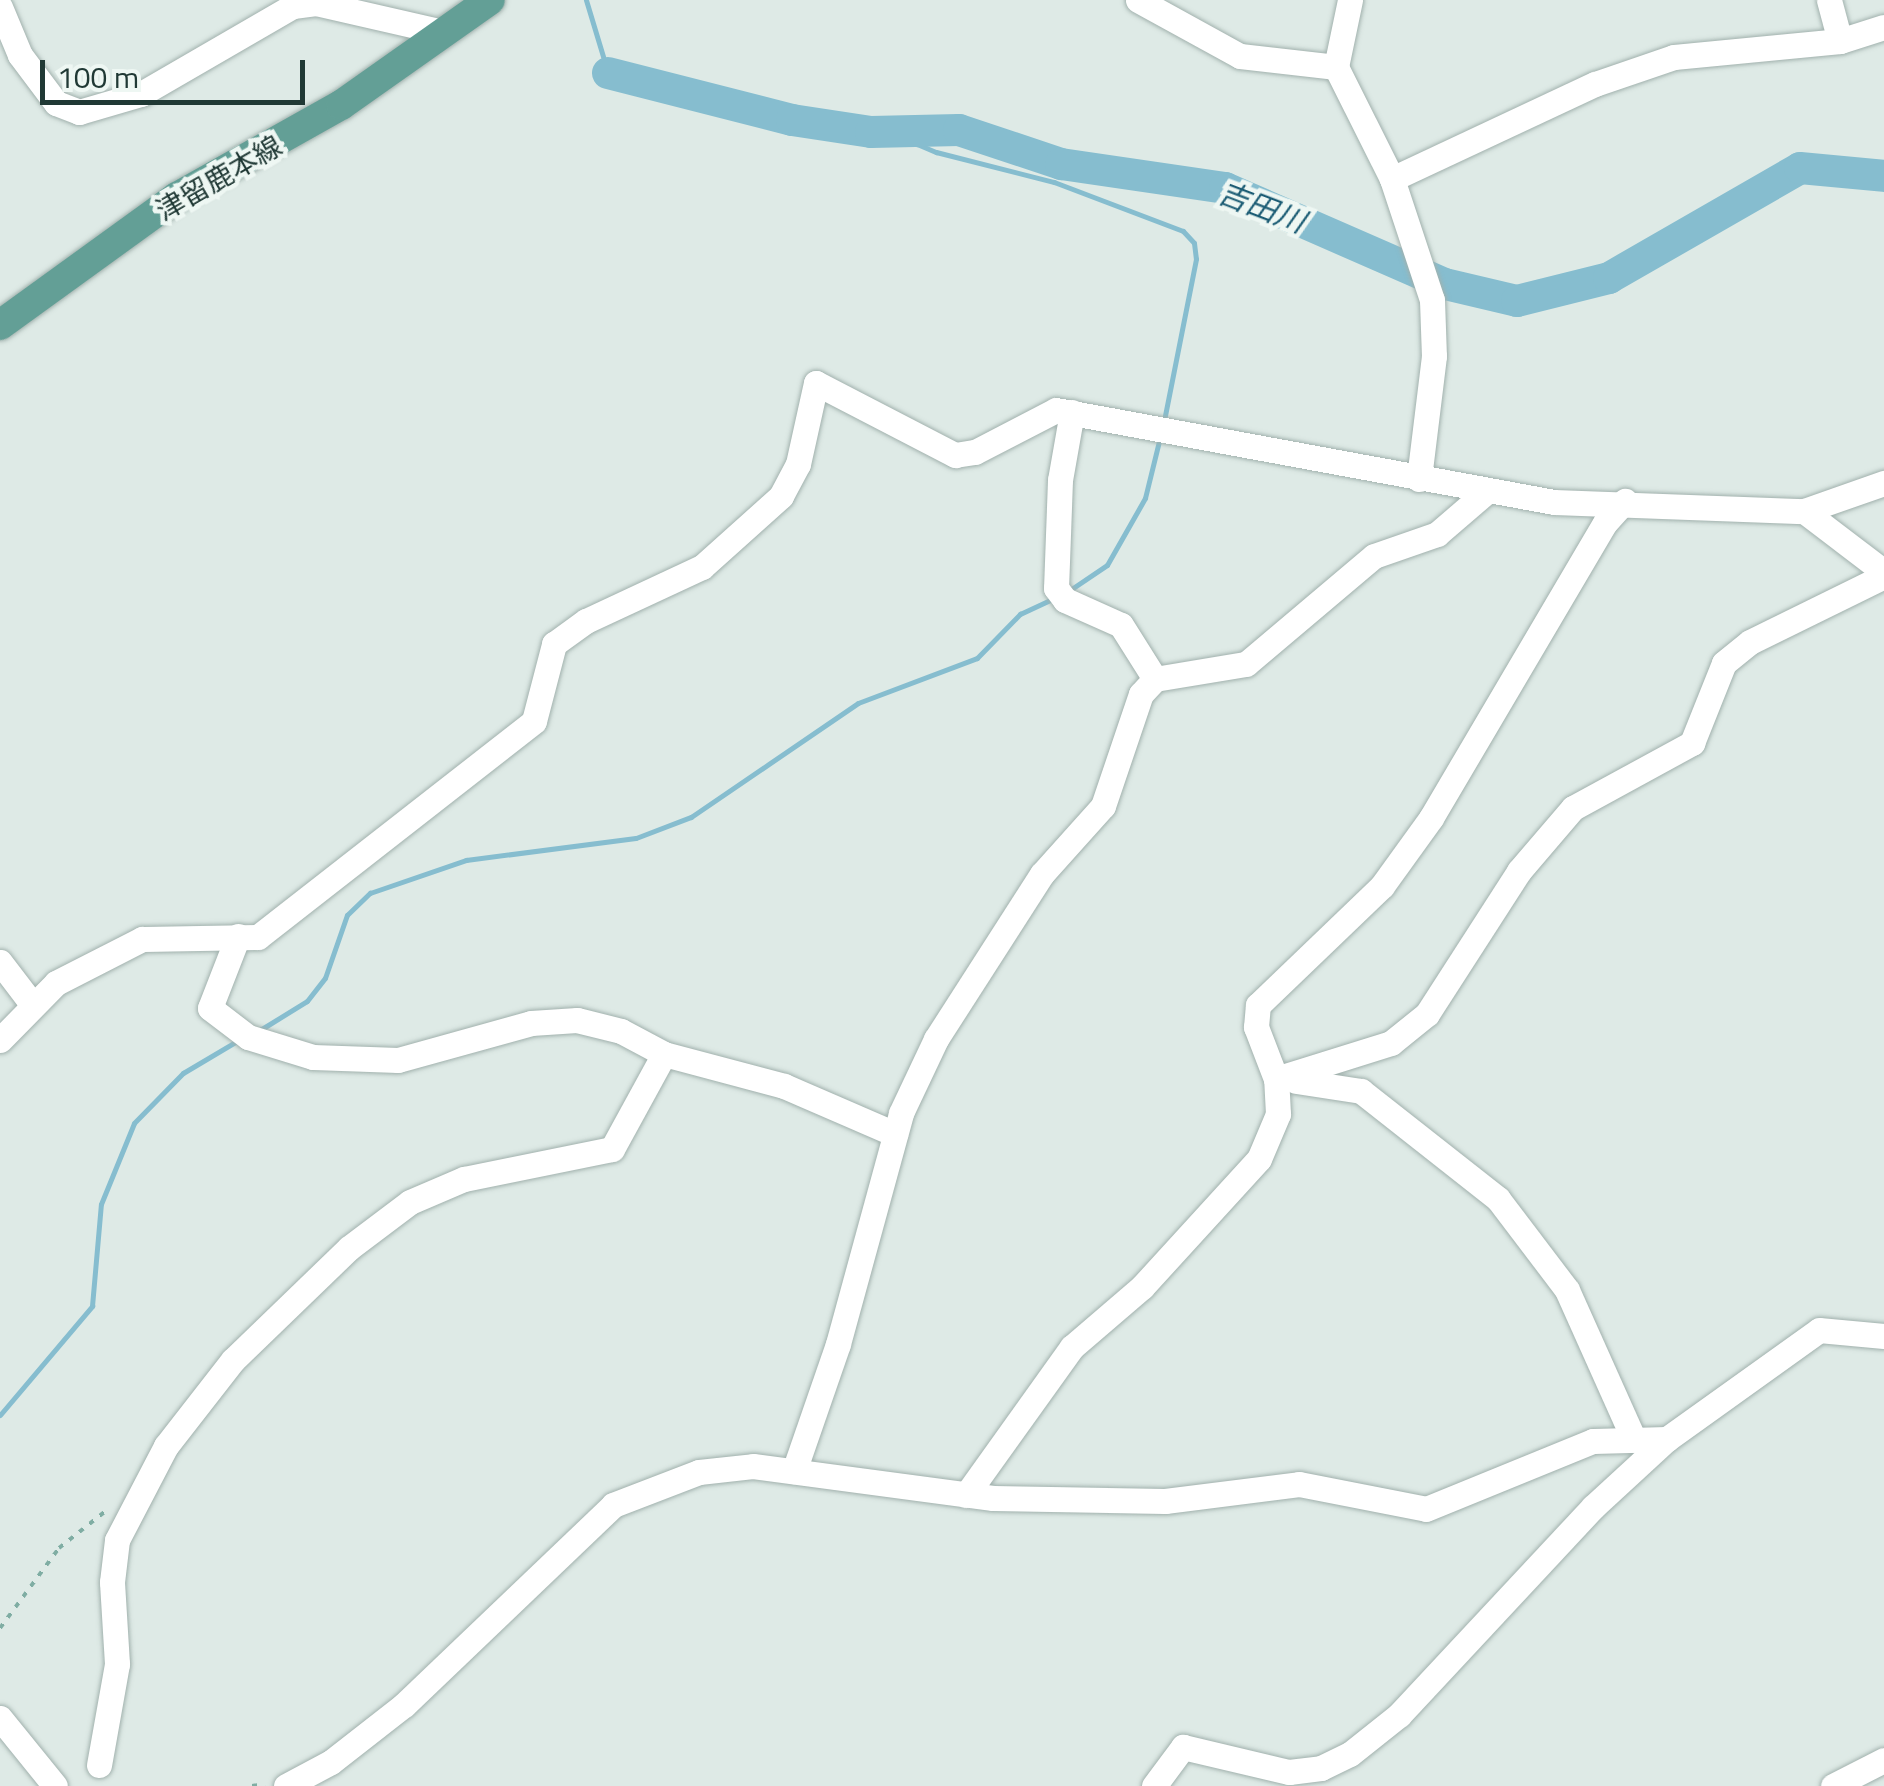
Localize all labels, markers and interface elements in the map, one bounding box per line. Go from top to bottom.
scale bar [45,40,310,102]
text: 100 m [57,54,139,100]
street label: 津留鹿本線 [150,128,288,228]
water label: 吉田川 [1214,174,1310,240]

